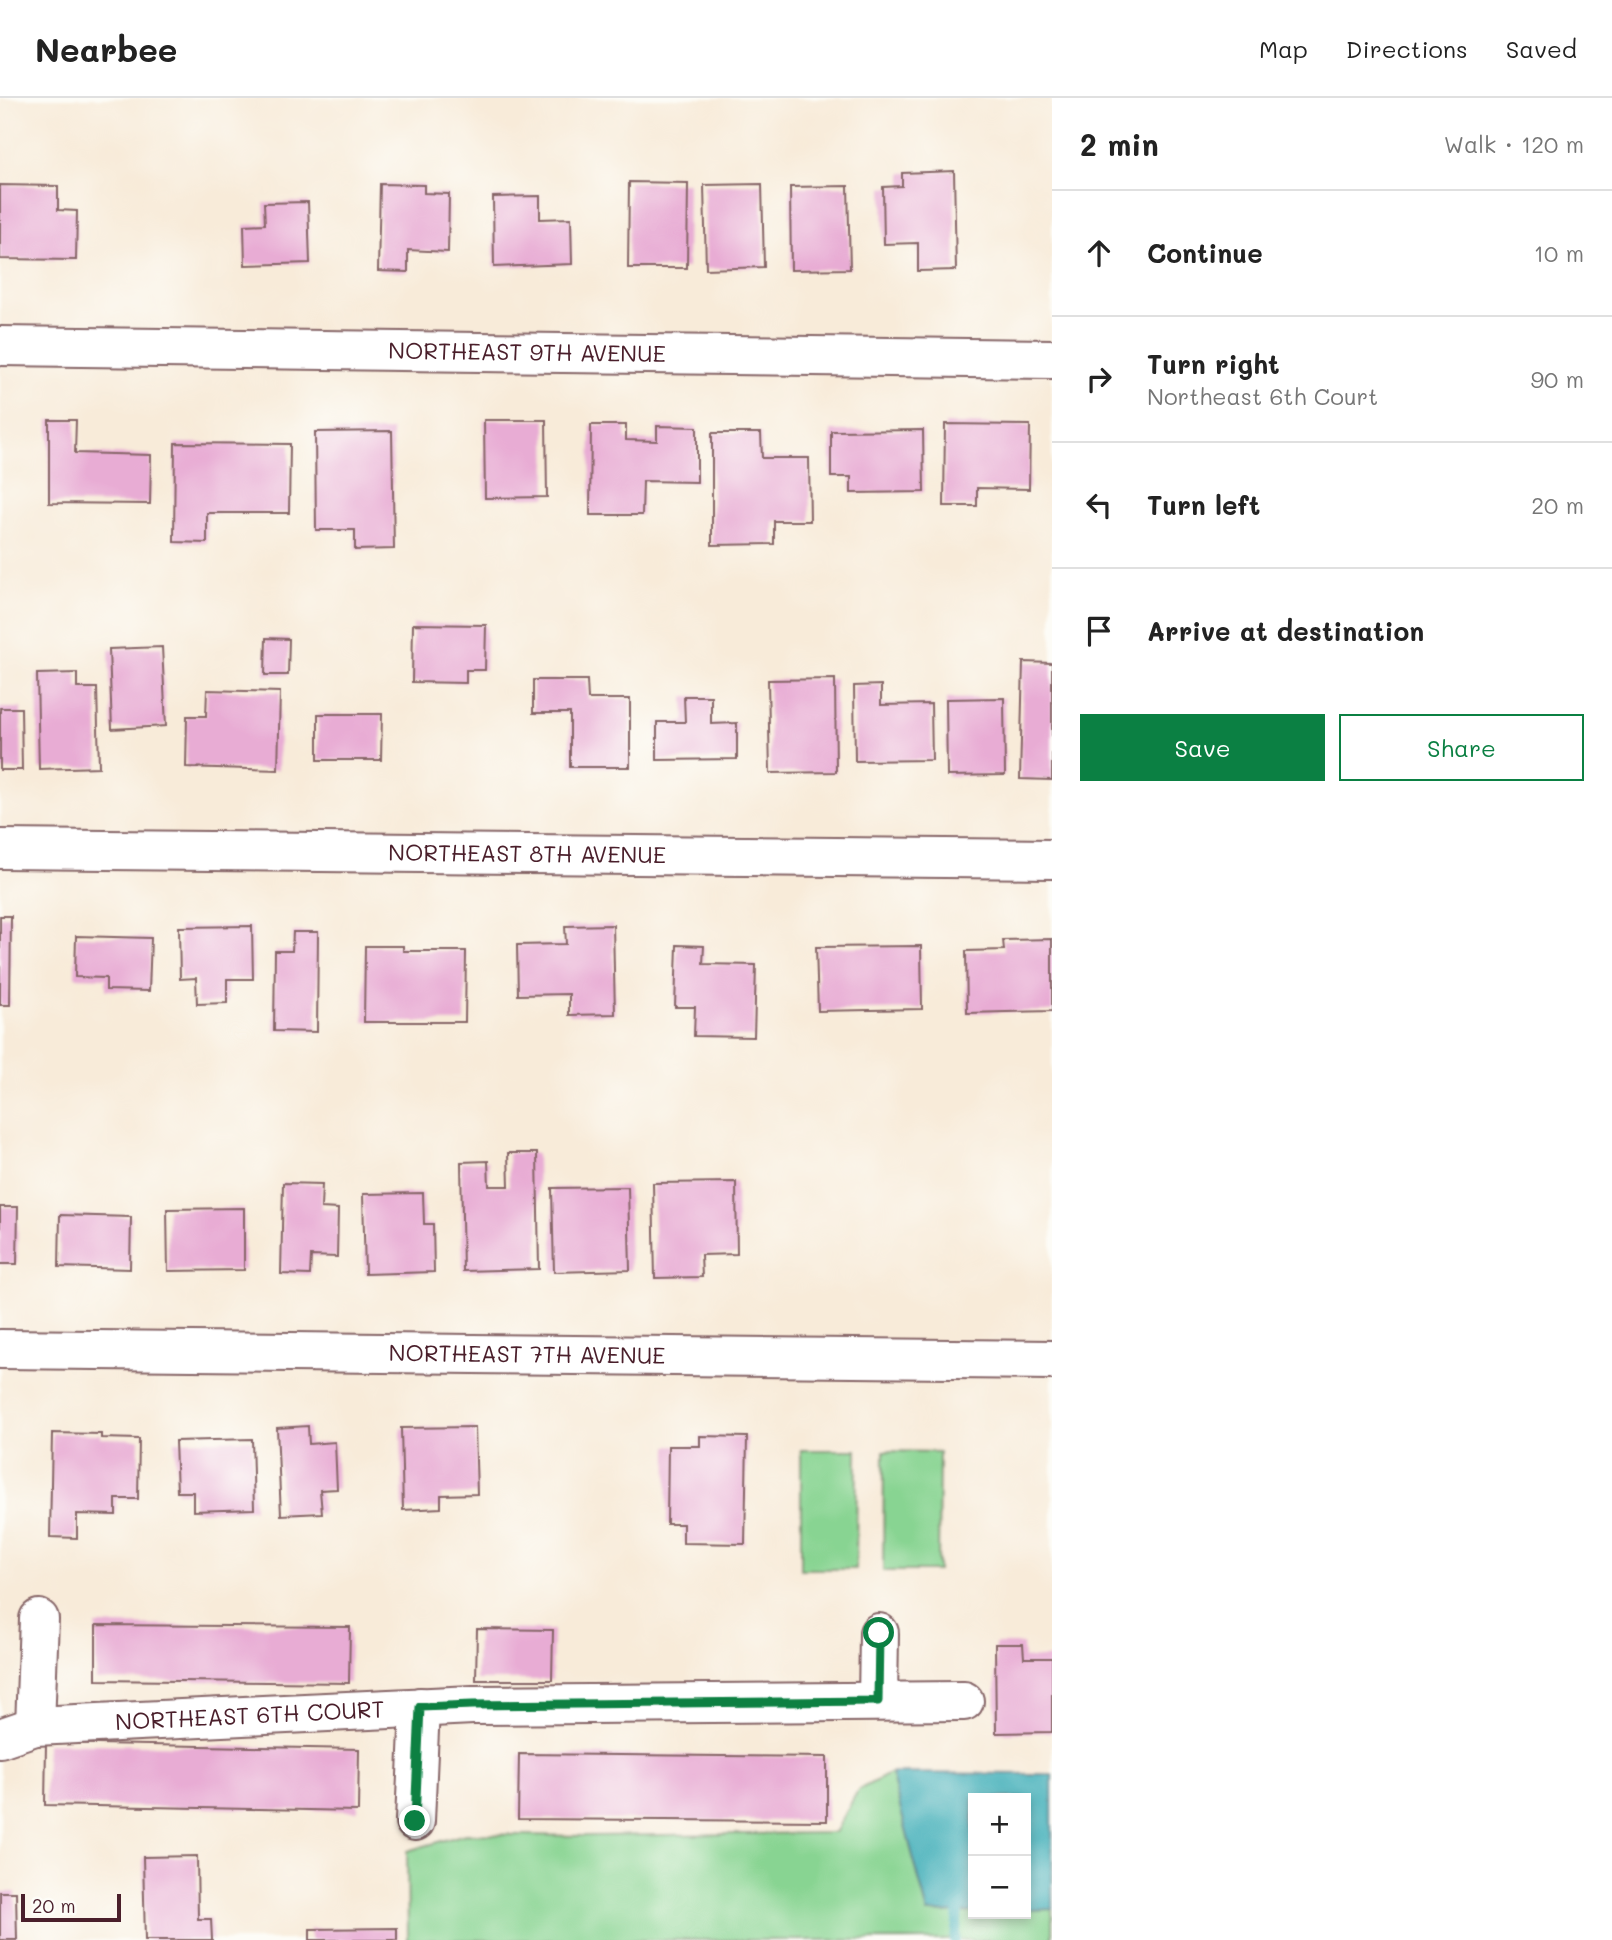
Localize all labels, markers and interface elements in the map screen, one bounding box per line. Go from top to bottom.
text: Nearbee [35,27,178,70]
text: Map [1259,33,1308,64]
text: Directions [1346,33,1468,64]
text: Saved [1506,33,1577,64]
text: 2 min [1080,124,1159,164]
text: Walk · 120 m [1444,129,1584,159]
icon: ahead [1080,234,1118,272]
text: Continue [1147,236,1263,270]
text: 10 m [1534,238,1584,268]
street label: NORTHEAST 9TH AVENUE [388,335,666,368]
text: Turn right [1147,347,1280,381]
icon: right [1080,360,1118,398]
text: 90 m [1531,364,1584,394]
text: Northeast 6th Court [1147,381,1378,411]
icon: left [1080,486,1118,524]
text: Turn left [1147,488,1260,522]
text: 20 m [1531,490,1584,520]
icon: arrive [1080,612,1118,650]
text: Arrive at destination [1147,614,1424,648]
button: Save [1080,714,1325,781]
button: Share [1339,714,1584,781]
street label: NORTHEAST 8TH AVENUE [388,837,666,869]
street label: NORTHEAST 7TH AVENUE [388,1337,666,1370]
route start [863,1617,894,1648]
street label: NORTHEAST 6TH COURT [114,1693,385,1736]
map controls [968,1793,1031,1919]
button: + [968,1793,1031,1856]
route end [399,1805,430,1836]
button: − [968,1856,1031,1919]
scale bar [21,1891,121,1923]
text: 20 m [32,1893,76,1918]

